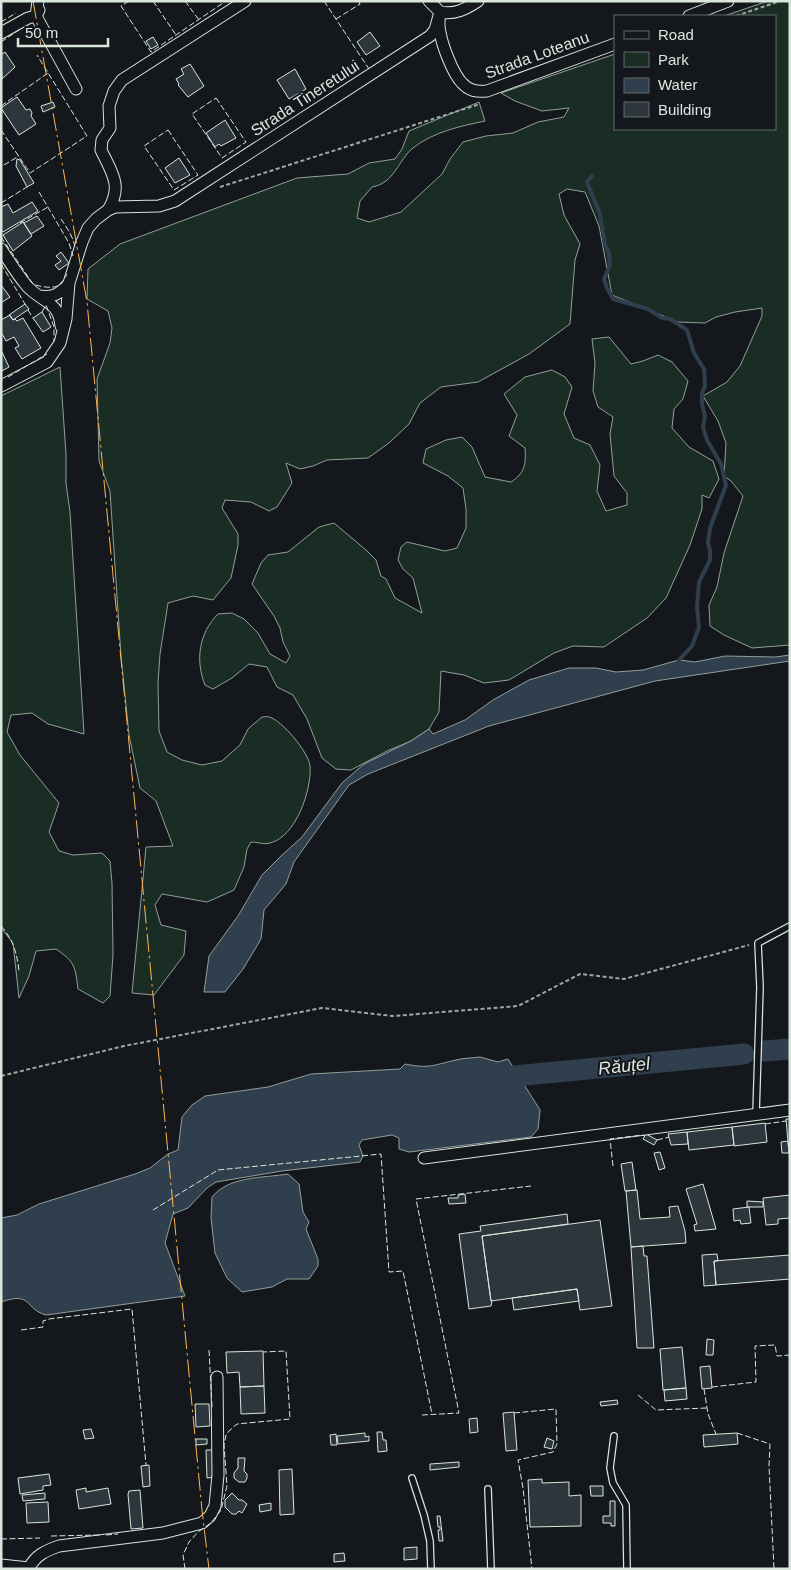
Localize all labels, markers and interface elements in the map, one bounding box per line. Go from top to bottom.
scale bar [18,15,108,47]
legend [614,15,776,130]
text: 50 m [25,24,58,41]
text: Road [658,26,694,43]
street label: Strada Loteanu [483,28,591,82]
text: Park [658,51,689,68]
street label: Strada Tineretului [248,57,362,139]
text: Water [658,76,697,93]
text: Building [658,101,711,118]
water label: Răuțel [597,1053,652,1079]

